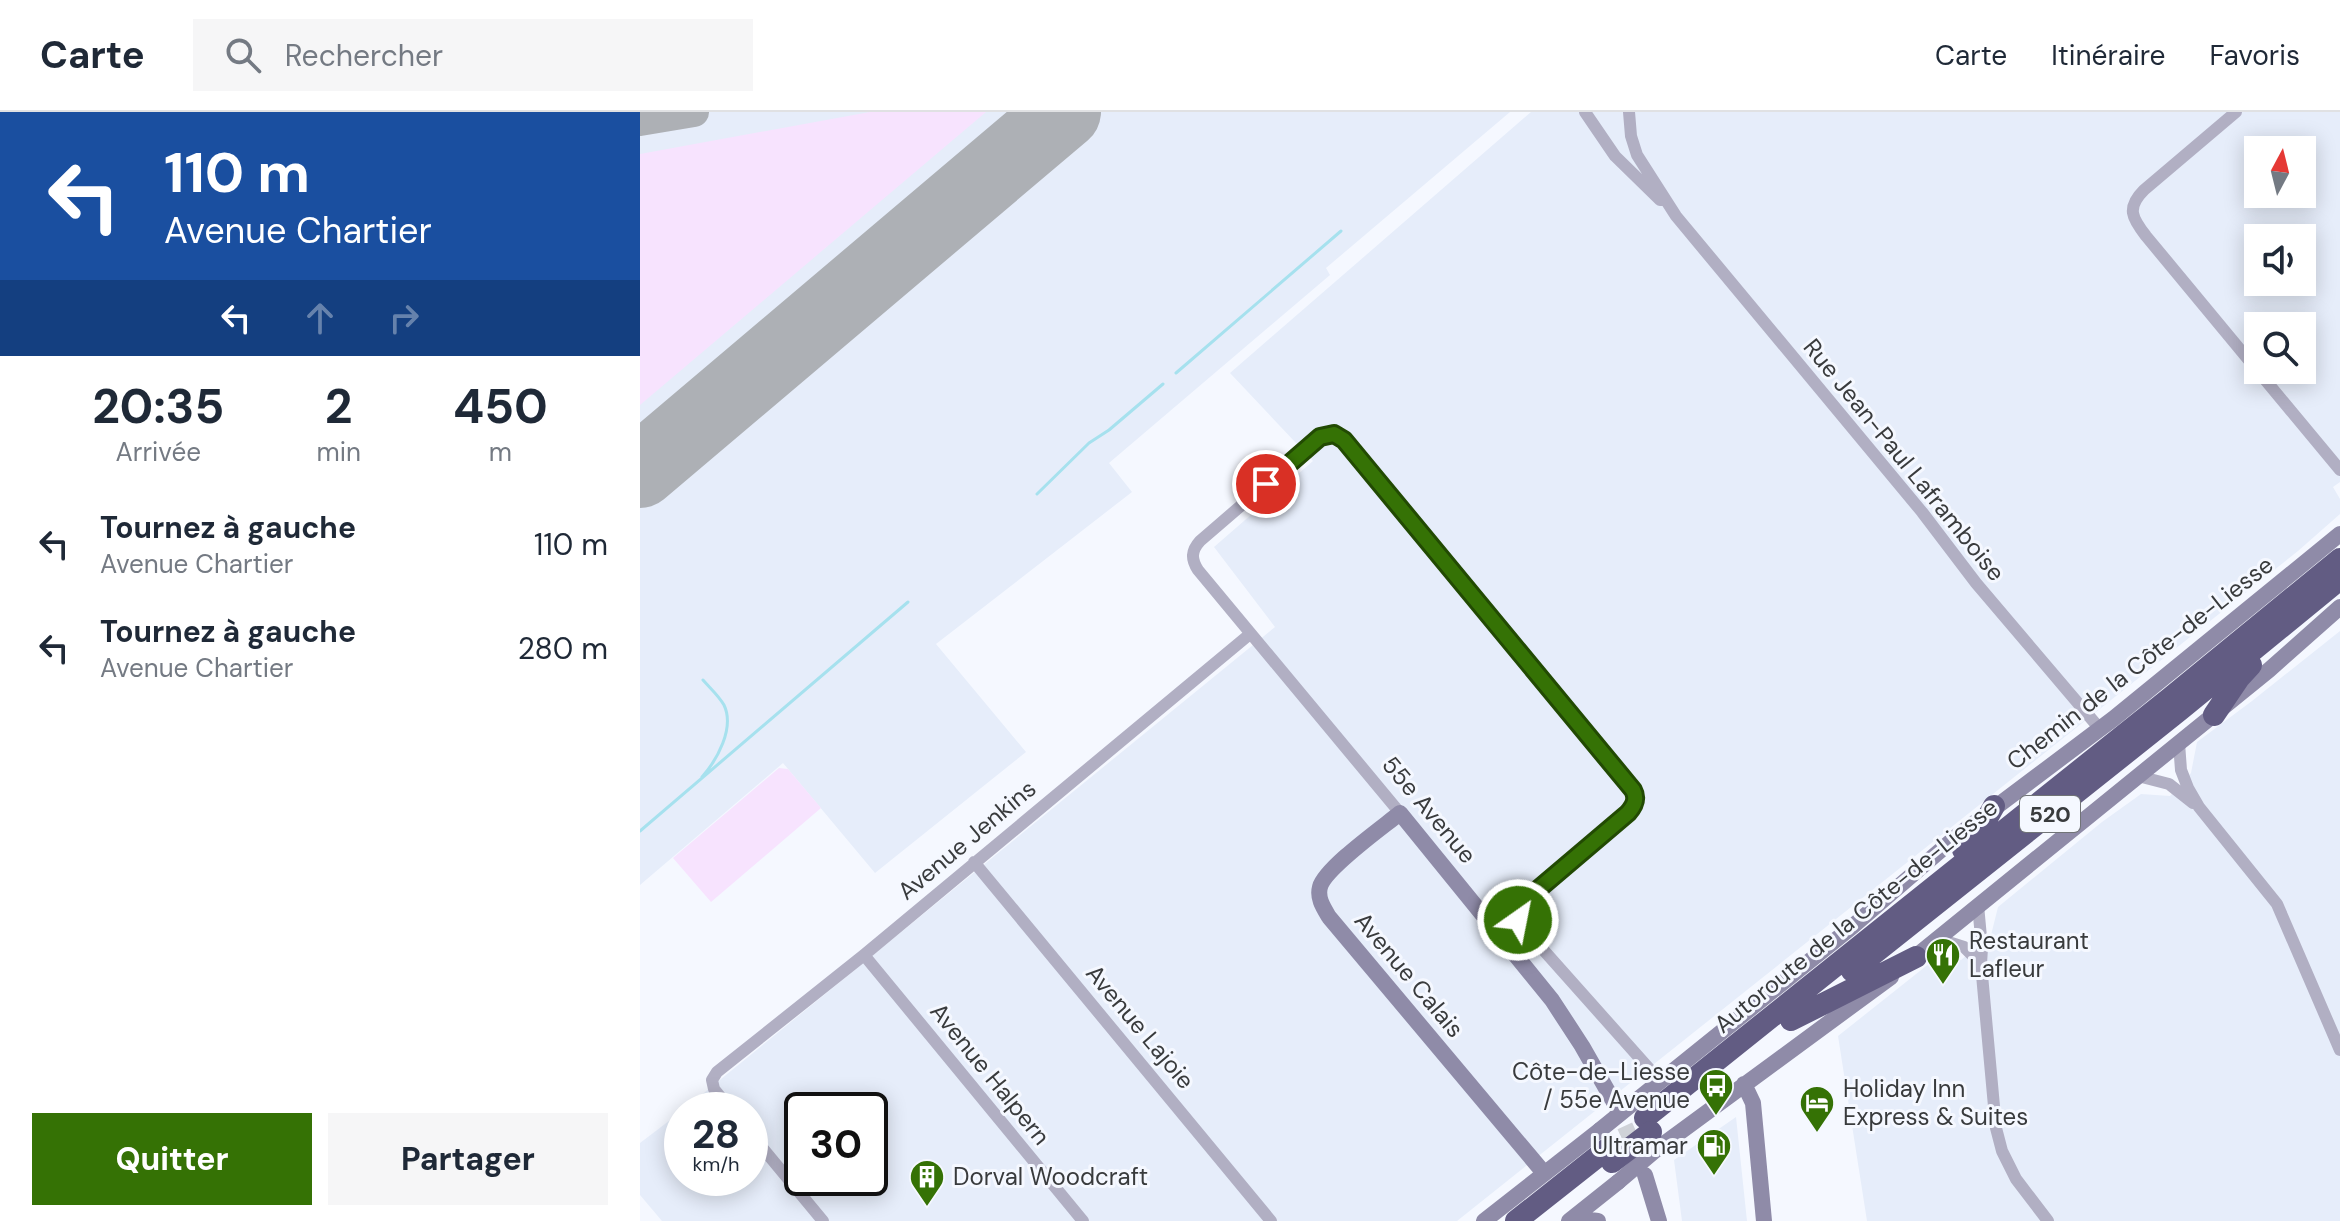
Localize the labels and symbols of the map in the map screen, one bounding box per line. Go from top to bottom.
north arrow [2244,136,2316,208]
street label: Rue Jean-Paul Laframboise [1797,332,2012,587]
pin [1232,450,1300,518]
street label: Chemin de la Côte-de-Liesse [2000,549,2279,776]
street label: 55e Avenue [1375,750,1483,870]
street label: Avenue Jenkins [891,773,1042,906]
street label: Autoroute de la Côte-de-Liesse [1708,791,2004,1040]
road number: 520 [2020,796,2080,832]
position arrow [1476,878,1560,962]
street label: Avenue Calais [1348,906,1471,1044]
place label: Restaurant Lafleur [1969,925,2089,984]
restaurant icon: Restaurant Lafleur [1924,936,1962,986]
street label: Avenue Lajoie [1079,958,1201,1095]
street label: Avenue Halpern [924,996,1057,1151]
place label: Côte-de-Liesse / 55e Avenue [1512,1056,1690,1115]
bus stop icon: Côte-de-Liesse / 55e Avenue [1697,1067,1735,1117]
place label: Holiday Inn Express & Suites [1843,1073,2028,1132]
hotel icon: Holiday Inn Express & Suites [1798,1084,1836,1134]
speed limit sign: 30 [784,1092,888,1196]
fuel station icon: Ultramar [1695,1127,1733,1177]
place label: Ultramar [1592,1130,1688,1161]
building icon: Dorval Woodcraft [908,1158,946,1208]
place label: Dorval Woodcraft [953,1161,1148,1192]

